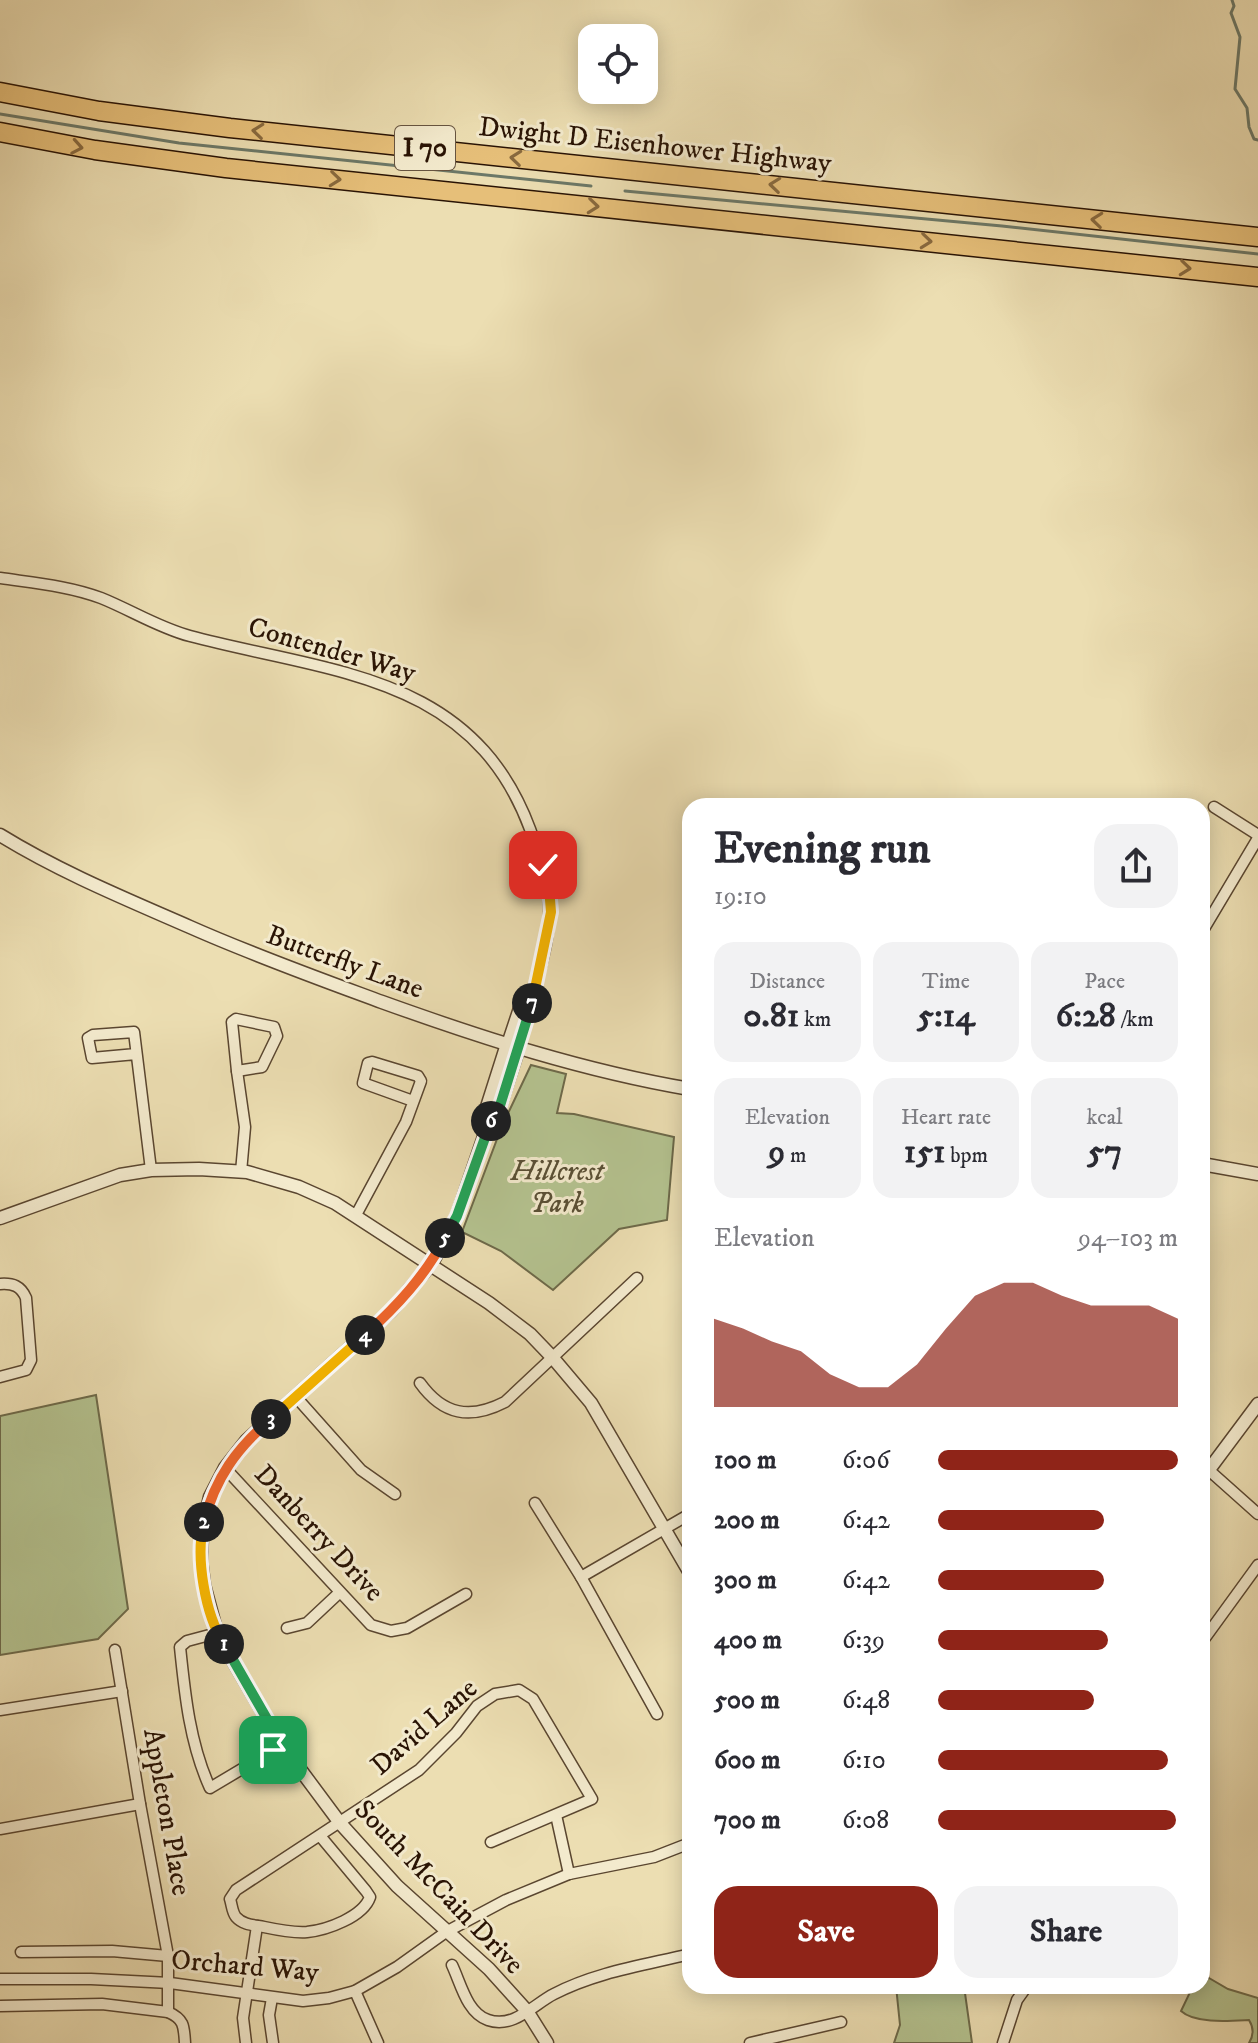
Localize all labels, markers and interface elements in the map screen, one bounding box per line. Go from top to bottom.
map controls [578,24,658,104]
button: locate [578,24,658,104]
street label: Dwight D Eisenhower Highway [477,109,834,181]
one-way arrow [251,122,264,139]
road number: I 70 [395,126,455,170]
one-way arrow [70,137,83,154]
one-way arrow [509,150,522,167]
one-way arrow [328,170,341,187]
one-way arrow [768,177,781,194]
one-way arrow [587,197,600,214]
one-way arrow [1090,211,1103,228]
one-way arrow [920,233,933,250]
one-way arrow [1179,260,1192,277]
street label: Contender Way [244,609,421,691]
text: Evening run [714,822,931,877]
button: share [1094,824,1178,908]
pin [509,831,577,899]
icon: check [521,843,565,887]
text: 19:10 [714,880,767,913]
street label: Butterfly Lane [262,917,428,1007]
text: Distance [749,968,825,995]
text: Time [922,968,970,995]
text: Pace [1084,968,1125,995]
pin: 7 [512,983,552,1023]
text: 7 [526,989,538,1016]
text: 0.81 [743,995,799,1037]
text: 5:14 [917,995,975,1037]
text: 6:28 [1055,995,1116,1037]
text: km [799,1006,831,1033]
text: /km [1116,1006,1154,1033]
pin: 6 [471,1101,511,1141]
text: Elevation [745,1104,830,1131]
text: Heart rate [901,1104,991,1131]
text: kcal [1087,1104,1123,1131]
text: 6 [485,1107,497,1134]
text: 9 [768,1131,785,1173]
text: 151 [904,1131,946,1173]
text: 57 [1087,1131,1122,1173]
text: m [785,1142,806,1169]
text: bpm [946,1142,988,1169]
park label: Hillcrest Park [509,1154,606,1221]
pin: 5 [425,1218,465,1258]
text: Elevation [714,1222,815,1255]
text: 94–103 m [1078,1222,1178,1255]
text: 5 [440,1224,450,1251]
pin: 4 [345,1315,385,1355]
text: 4 [359,1321,371,1348]
pin: 3 [251,1399,291,1439]
text: 3 [267,1405,275,1432]
text: 100 m [714,1444,777,1477]
text: 6:06 [842,1444,890,1477]
street label: Danberry Drive [247,1457,391,1609]
pin: 2 [184,1502,224,1542]
text: 200 m [714,1504,780,1537]
text: 6:42 [842,1504,890,1537]
text: 2 [199,1508,209,1535]
text: 300 m [714,1564,777,1597]
text: 6:42 [842,1564,890,1597]
pin: 1 [204,1624,244,1664]
text: 400 m [714,1624,782,1657]
text: 6:39 [842,1624,885,1657]
text: 1 [220,1630,228,1657]
street label: David Lane [363,1671,485,1783]
text: 500 m [714,1684,780,1717]
text: 6:48 [842,1684,890,1717]
pin [239,1716,307,1784]
street label: Appleton Place [135,1726,199,1898]
icon: arrive [251,1728,295,1772]
text: 600 m [714,1744,781,1777]
text: 6:10 [842,1744,886,1777]
street label: South McCain Drive [347,1792,531,1982]
text: 700 m [714,1804,781,1837]
text: 6:08 [842,1804,889,1837]
button: Save [714,1886,938,1978]
button: Share [954,1886,1178,1978]
street label: Orchard Way [170,1942,321,1990]

